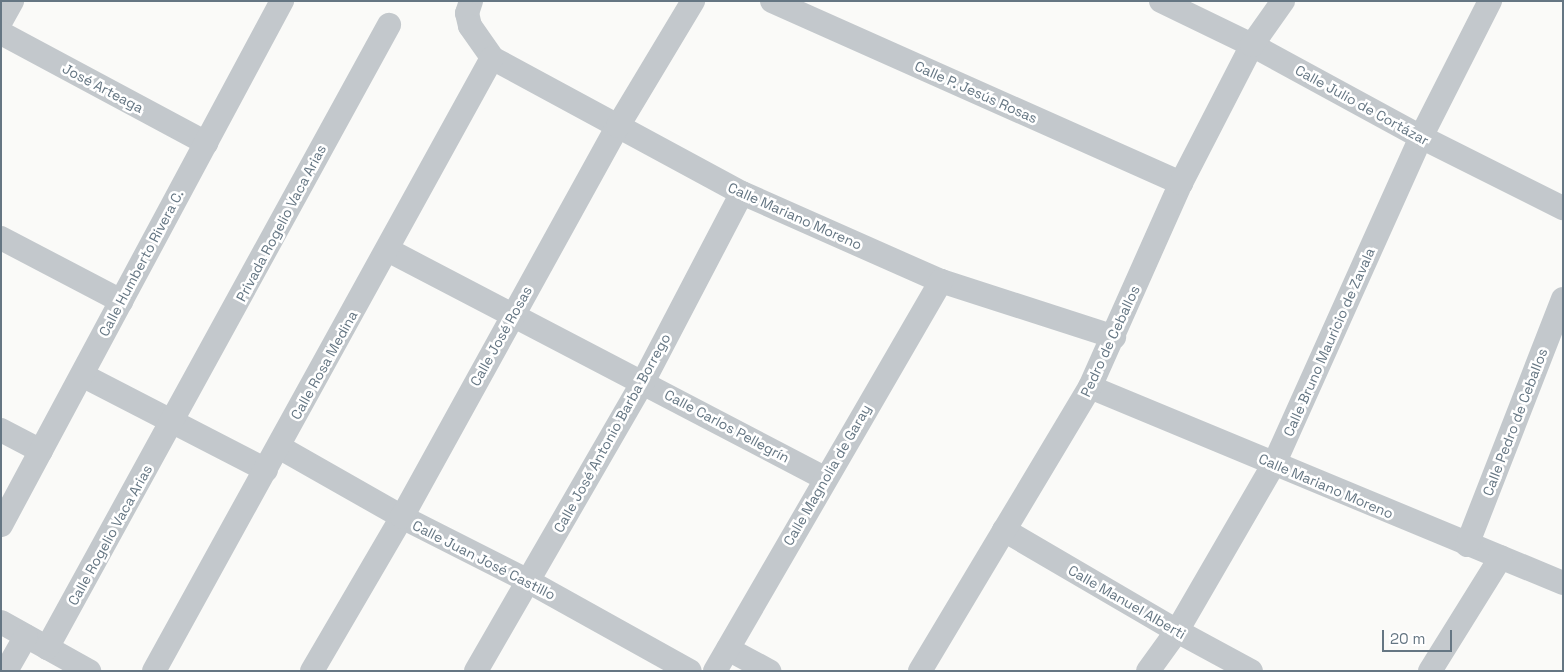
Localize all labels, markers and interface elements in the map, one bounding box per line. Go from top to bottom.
street label: Calle P. Jesús Rosas [912,57,1040,127]
street label: José Arteaga [60,60,146,116]
street label: Calle Julio de Cortázar [1292,61,1432,149]
street label: Privada Rogelio Vaca Arias [232,141,330,305]
street label: Calle Mariano Moreno [725,179,865,253]
street label: Calle Humberto Rivera C. [95,187,187,339]
street label: Calle Bruno Mauricio de Zavala [1280,245,1378,439]
street label: Calle José Rosas [467,283,535,389]
street label: Pedro de Ceballos [1077,283,1143,399]
street label: Calle Rosa Medina [287,308,361,422]
street label: Calle José Antonio Barba Borrego [550,330,674,536]
street label: Calle Pedro de Ceballos [1479,346,1551,498]
street label: Calle Carlos Pellegrín [662,386,792,466]
street label: Calle Magnolia de Garay [780,401,874,549]
street label: Calle Mariano Moreno [1256,450,1396,522]
street label: Calle Rogelio Vaca Arias [64,462,156,608]
street label: Calle Juan José Castillo [410,517,558,603]
street label: Calle Manuel Alberti [1065,561,1189,643]
scale bar [1384,620,1454,652]
text: 20 m [1390,629,1425,648]

